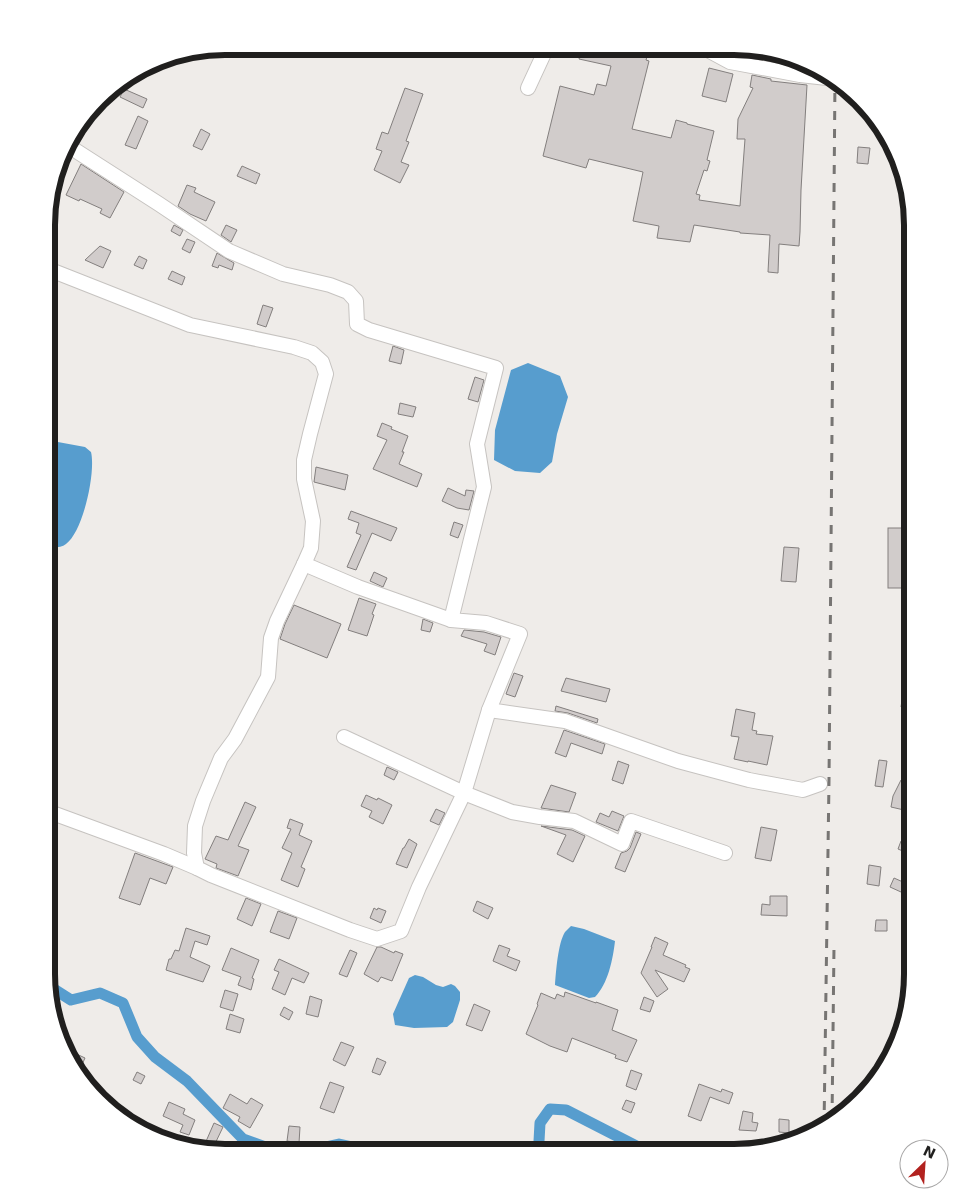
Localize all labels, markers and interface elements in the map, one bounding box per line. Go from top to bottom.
north arrow [899,1139,949,1189]
text: N [921,1142,938,1162]

